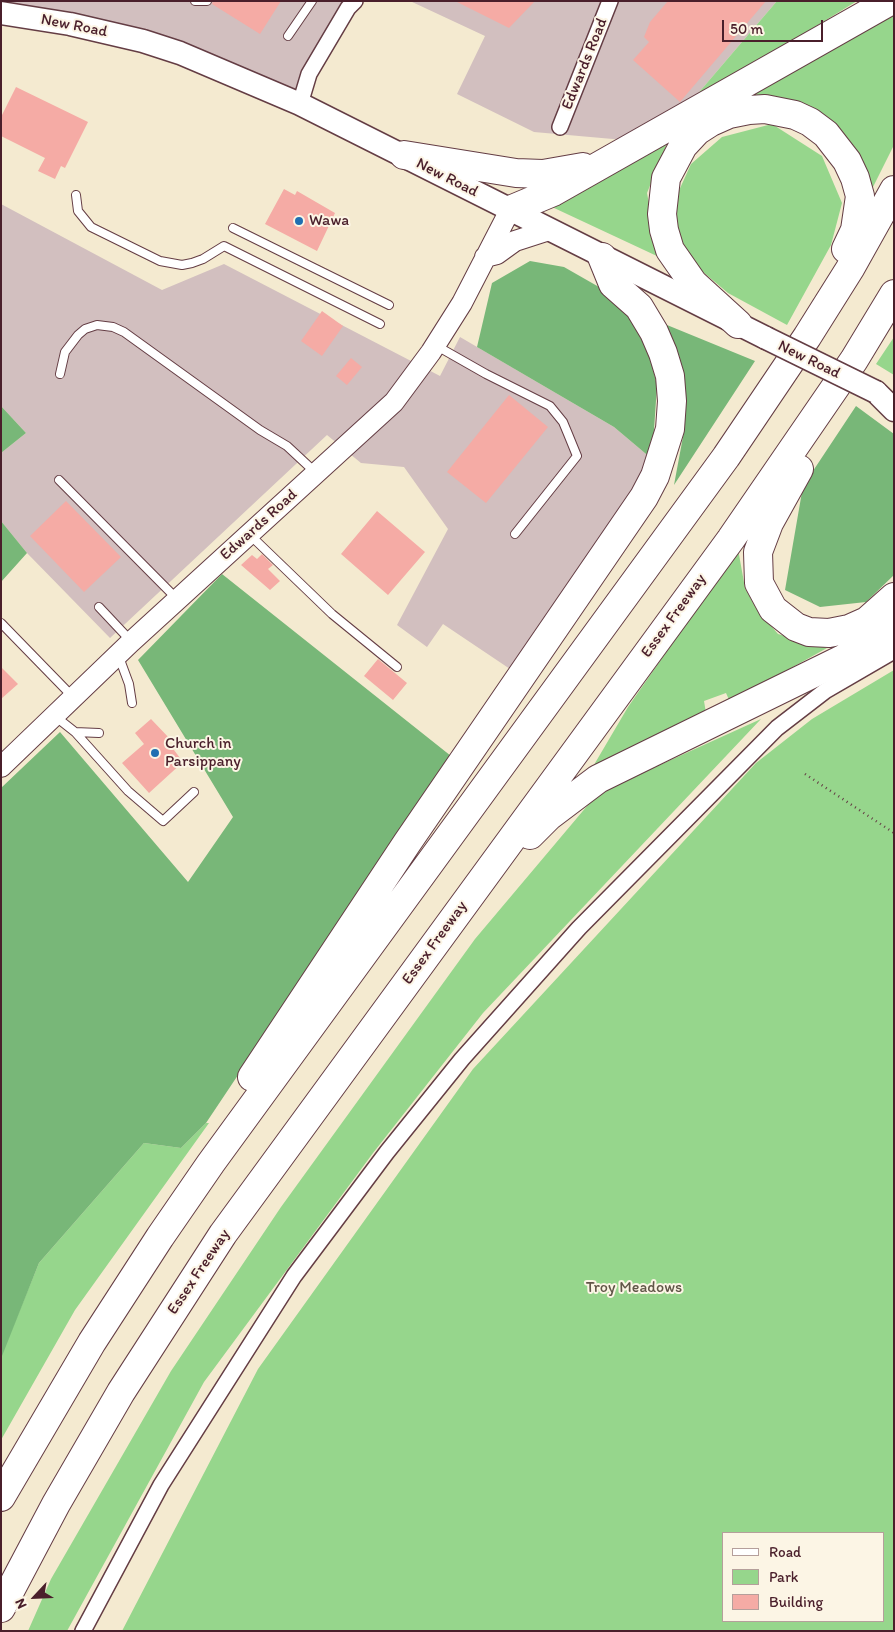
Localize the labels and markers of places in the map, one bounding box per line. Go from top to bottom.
place label: Wawa [309,211,349,231]
marker: Wawa [293,215,305,227]
place label: Church in Parsippany [165,734,241,772]
marker: Church in Parsippany [149,747,161,759]

